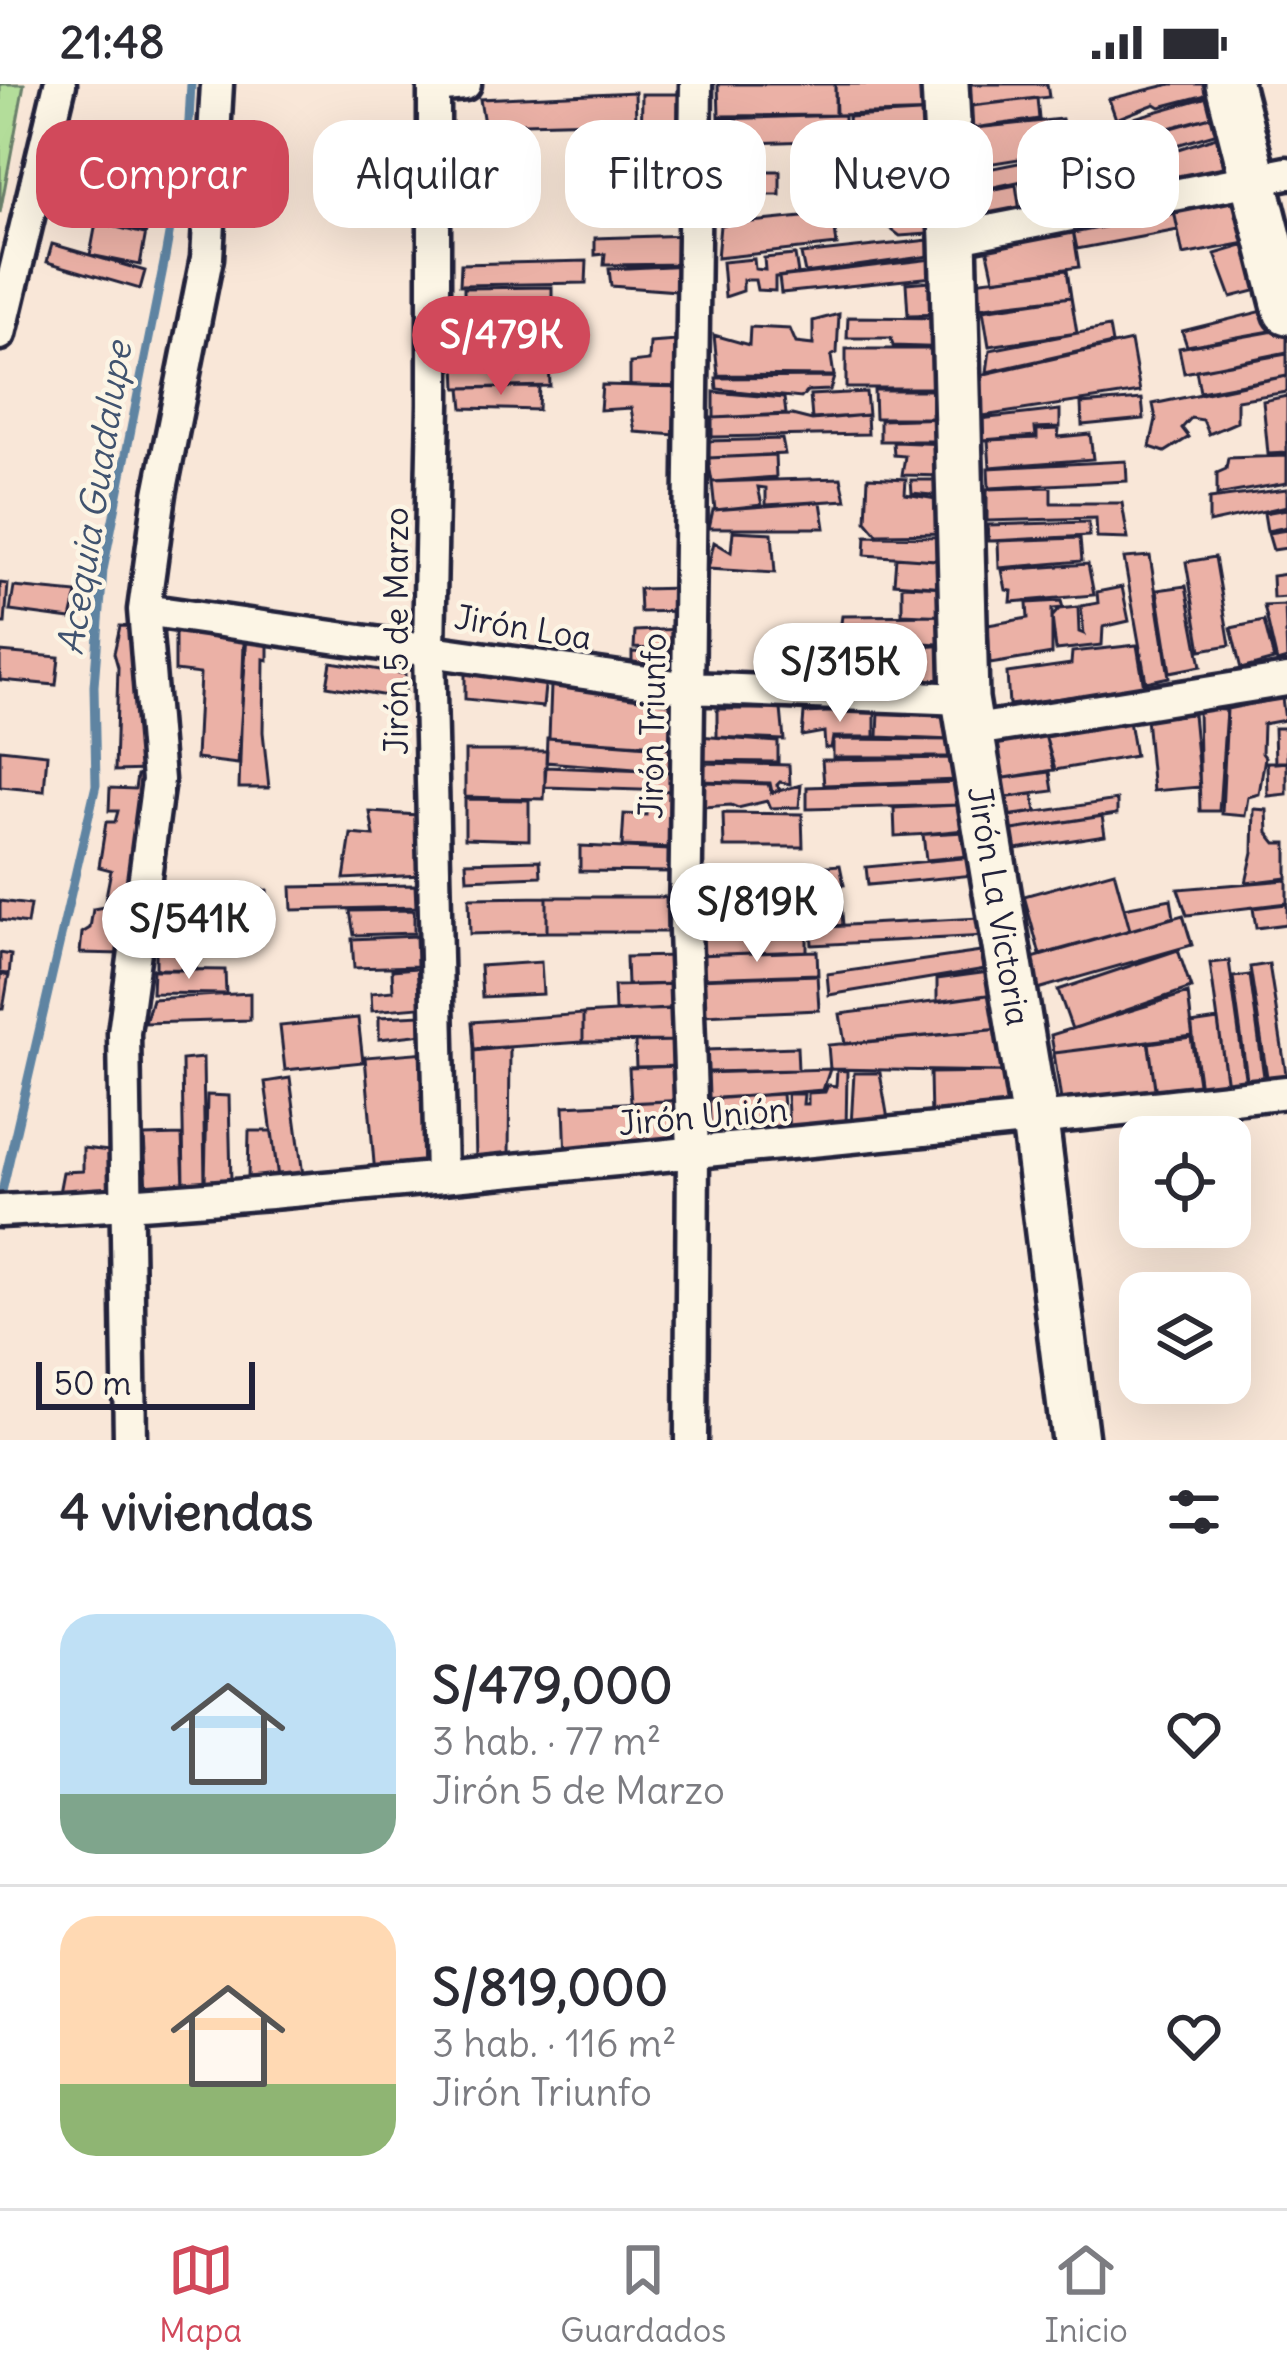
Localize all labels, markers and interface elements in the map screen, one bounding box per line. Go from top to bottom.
text: 21:48 [60,14,165,70]
chip: Comprar [36,120,289,228]
chip: Alquilar [313,120,541,228]
chip: Filtros [565,120,766,228]
chip: Nuevo [790,120,993,228]
chip: Piso [1017,120,1179,228]
pin: S/479K [403,296,599,398]
text: S/479K [439,310,563,359]
water label: Acequia Guadalupe [48,336,142,658]
street label: Jirón 5 de Marzo [375,507,417,755]
street label: Jirón Loa [452,595,594,659]
pin: S/315K [742,623,938,725]
street label: Jirón Triunfo [629,633,675,819]
text: S/315K [780,637,900,686]
street label: Jirón La Victoria [959,783,1040,1029]
pin: S/819K [659,863,855,965]
text: S/819K [697,877,817,926]
pin: S/541K [91,880,287,982]
text: S/541K [129,894,249,943]
street label: Jirón Unión [617,1088,789,1144]
map controls [1119,1116,1251,1404]
button: locate [1119,1116,1251,1248]
button: layers [1119,1272,1251,1404]
scale bar [36,1356,255,1409]
text: 50 m [54,1362,131,1404]
icon: filters [1161,1479,1227,1545]
text: 4 viviendas [60,1480,313,1544]
text: S/479,000 [432,1653,672,1717]
icon: home [156,1662,300,1806]
icon: heart [1161,1701,1227,1767]
text: 3 hab. · 77 m² [432,1717,661,1766]
text: Jirón 5 de Marzo [432,1766,725,1815]
text: S/819,000 [432,1955,668,2019]
icon: home [156,1964,300,2108]
icon: heart [1161,2003,1227,2069]
text: 3 hab. · 116 m² [432,2019,677,2068]
text: Jirón Triunfo [432,2068,652,2117]
tab: Mapa [159,2237,242,2351]
tab: Guardados [560,2237,726,2351]
tab: Inicio [1045,2237,1128,2351]

